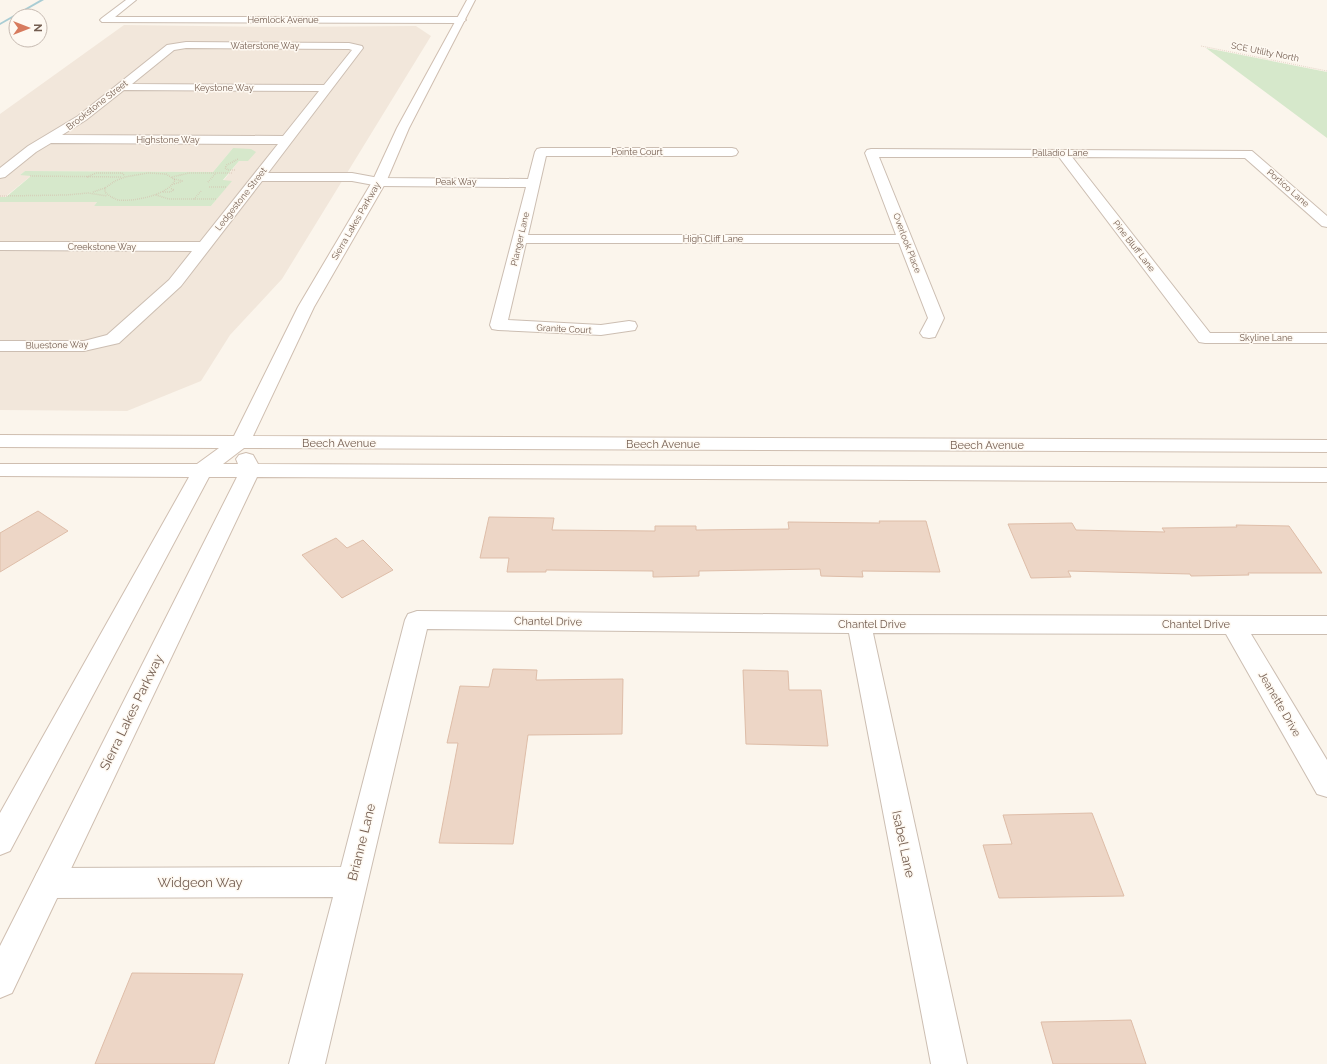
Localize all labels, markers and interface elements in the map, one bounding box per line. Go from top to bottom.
north arrow [8,8,48,48]
street label: Hemlock Avenue [247,15,319,25]
text: N [31,24,44,32]
street label: SCE Utility North [1230,40,1300,64]
street label: Waterstone Way [231,41,300,51]
street label: Brookstone Street [64,78,130,132]
street label: Keystone Way [194,83,254,93]
street label: Highstone Way [136,135,200,145]
street label: Pointe Court [611,147,663,157]
street label: Palladio Lane [1032,148,1089,158]
street label: Ledgestone Street [213,165,269,233]
street label: Portico Lane [1265,167,1312,209]
street label: Peak Way [435,177,477,187]
street label: Sierra Lakes Parkway [330,180,382,262]
street label: Planger Lane [509,210,531,267]
street label: Overlook Place [891,212,923,275]
street label: Pine Bluff Lane [1111,218,1158,274]
street label: High Cliff Lane [683,234,744,244]
street label: Creekstone Way [68,242,136,252]
street label: Granite Court [536,323,592,335]
street label: Skyline Lane [1239,333,1293,343]
street label: Bluestone Way [26,339,89,351]
street label: Beech Avenue [302,437,376,450]
street label: Beech Avenue [626,438,700,451]
street label: Beech Avenue [950,439,1024,452]
street label: Chantel Drive [514,614,583,629]
street label: Chantel Drive [838,618,907,631]
street label: Chantel Drive [1162,618,1231,631]
street label: Sierra Lakes Parkway [97,652,166,773]
street label: Jeanette Drive [1256,669,1304,740]
street label: Brianne Lane [345,802,378,882]
street label: Isabel Lane [889,809,918,880]
street label: Widgeon Way [157,875,243,890]

